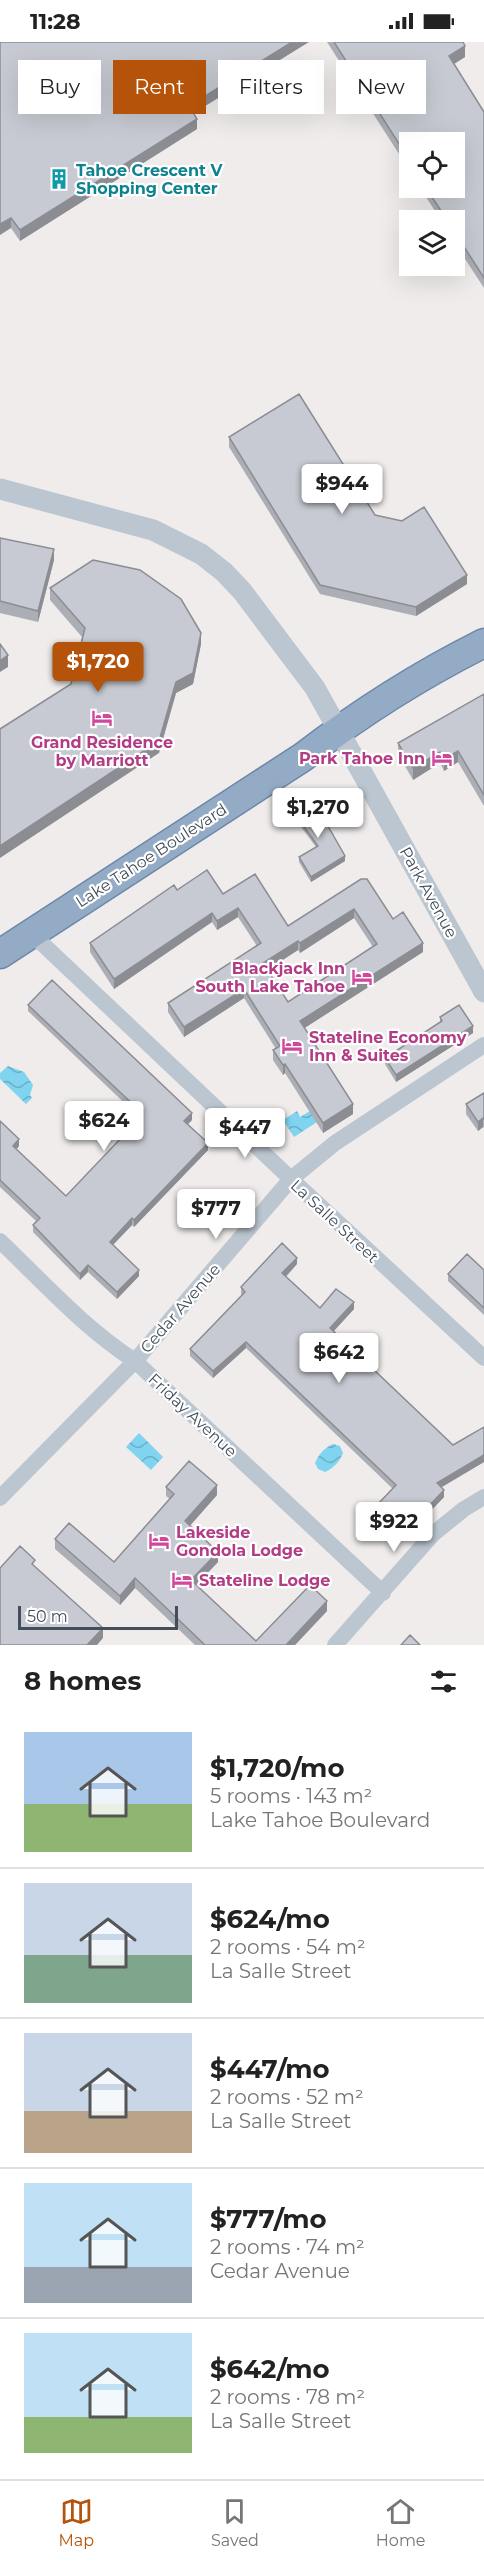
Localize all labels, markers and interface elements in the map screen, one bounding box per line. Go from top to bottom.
text: 11:28 [30,8,81,35]
chip: Buy [18,60,101,114]
chip: Rent [113,60,206,114]
chip: Filters [218,60,324,114]
chip: New [336,60,426,114]
map controls [399,132,465,276]
button: locate [399,132,465,198]
place label: Tahoe Crescent V Shopping Center [76,161,223,198]
building icon: Tahoe Crescent V Shopping Center [47,167,71,191]
button: layers [399,210,465,276]
pin: $944 [306,464,378,515]
text: $944 [316,471,368,495]
pin: $1,720 [49,642,147,693]
text: $1,720 [66,649,130,673]
hotel icon: Grand Residence by Marriott [90,706,114,730]
place label: Grand Residence by Marriott [31,733,173,770]
hotel icon: Park Tahoe Inn [430,746,454,770]
place label: Park Tahoe Inn [299,749,425,768]
pin: $1,270 [269,788,367,839]
text: $1,270 [286,795,350,819]
street label: Lake Tahoe Boulevard [72,799,230,911]
street label: Park Avenue [396,843,461,941]
place label: Blackjack Inn South Lake Tahoe [195,959,345,996]
hotel icon: Blackjack Inn South Lake Tahoe [350,965,374,989]
place label: Stateline Economy Inn & Suites [309,1028,467,1065]
hotel icon: Stateline Economy Inn & Suites [280,1034,304,1058]
pin: $624 [68,1101,140,1152]
text: $624 [79,1108,129,1132]
pin: $447 [209,1108,281,1159]
text: $447 [219,1115,271,1139]
street label: La Salle Street [287,1176,383,1267]
pin: $777 [180,1189,252,1240]
text: $777 [191,1196,241,1220]
street label: Cedar Avenue [136,1260,224,1357]
pin: $642 [303,1333,375,1384]
text: $642 [313,1340,365,1364]
street label: Friday Avenue [145,1370,241,1461]
pin: $922 [358,1502,430,1553]
text: $922 [370,1509,418,1533]
place label: Lakeside Gondola Lodge [176,1523,303,1560]
hotel icon: Lakeside Gondola Lodge [147,1529,171,1553]
hotel icon: Stateline Lodge [170,1568,194,1592]
place label: Stateline Lodge [199,1571,330,1590]
scale bar [18,1603,178,1630]
text: 50 m [27,1607,68,1626]
text: 8 homes [24,1665,141,1697]
icon: filters [427,1665,460,1698]
text: $1,720/mo [210,1752,344,1784]
icon: home [72,1756,144,1828]
text: 5 rooms · 143 m² [210,1784,372,1808]
text: Lake Tahoe Boulevard [210,1808,430,1832]
text: $624/mo [210,1903,330,1935]
icon: home [72,1907,144,1979]
text: 2 rooms · 54 m² [210,1935,366,1959]
text: La Salle Street [210,1959,351,1983]
text: $447/mo [210,2053,330,2085]
icon: home [72,2057,144,2129]
text: 2 rooms · 52 m² [210,2085,364,2109]
text: La Salle Street [210,2109,351,2133]
text: $777/mo [210,2203,327,2235]
icon: home [72,2207,144,2279]
text: 2 rooms · 74 m² [210,2235,365,2259]
text: Cedar Avenue [210,2259,350,2283]
text: $642/mo [210,2353,330,2385]
icon: home [72,2357,144,2429]
text: 2 rooms · 78 m² [210,2385,365,2409]
text: La Salle Street [210,2409,351,2433]
tab: Map [58,2495,94,2550]
tab: Saved [211,2495,259,2550]
tab: Home [376,2495,426,2550]

